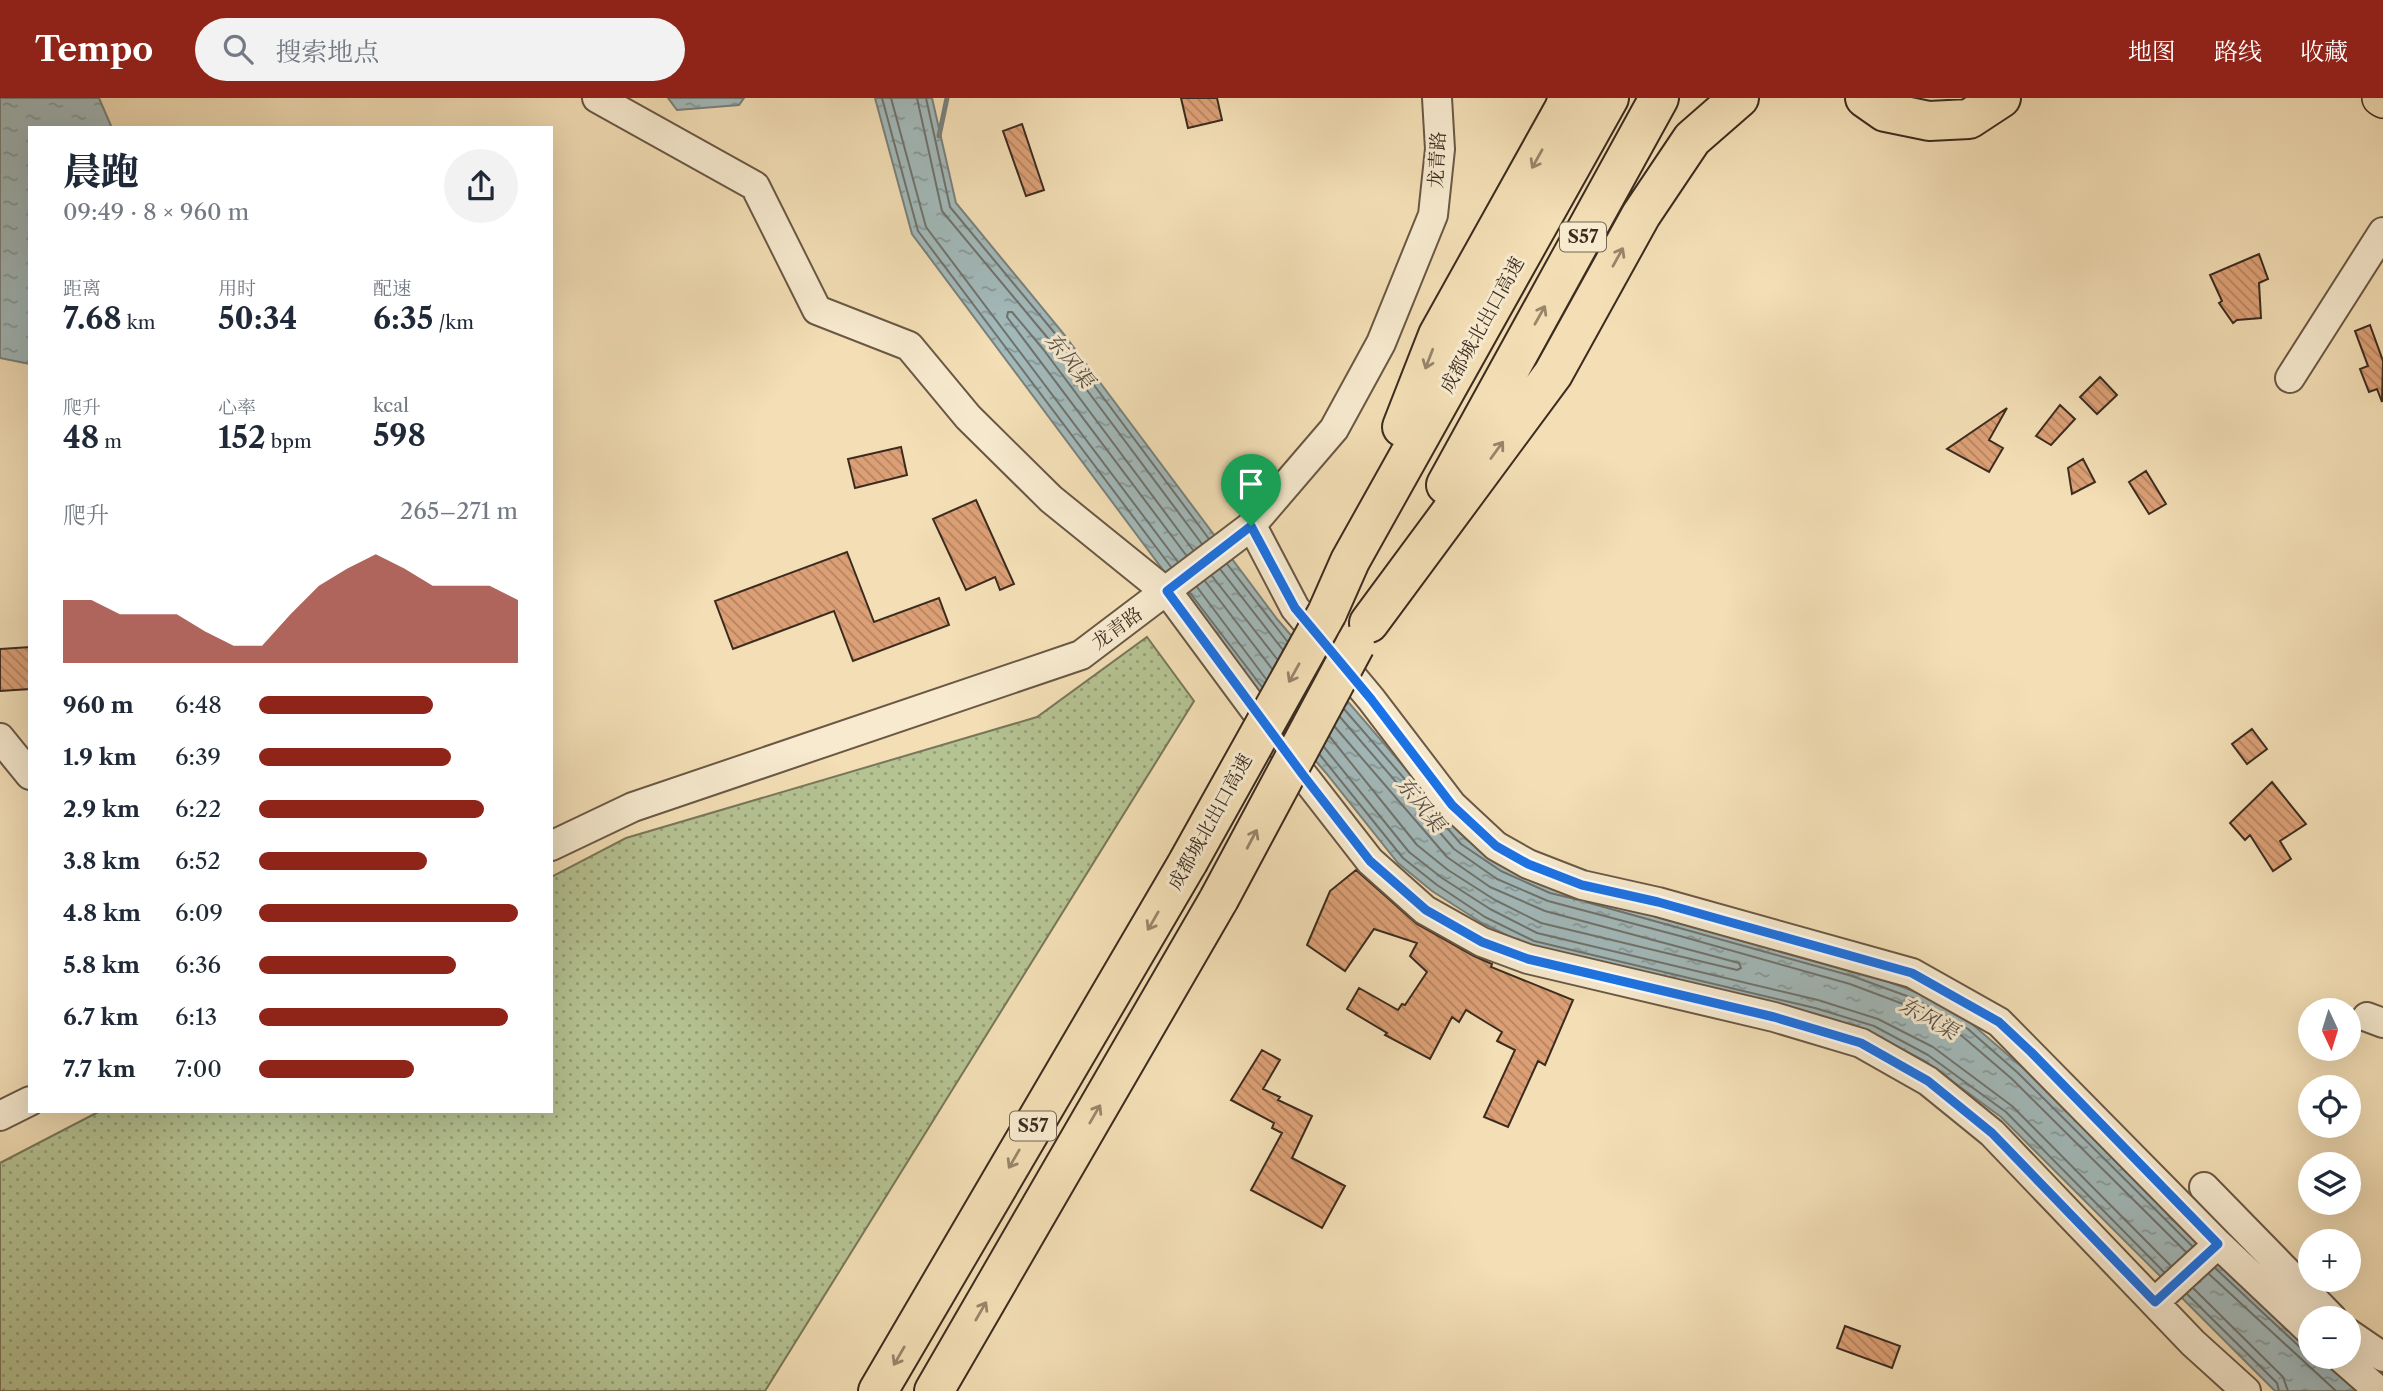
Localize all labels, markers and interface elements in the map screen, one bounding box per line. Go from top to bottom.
search box [195,18,685,81]
text: Tempo [35,29,153,70]
icon: search [219,30,257,68]
text: 搜索地点 [275,36,379,68]
text: 地图 [2128,37,2176,66]
text: 路线 [2214,37,2262,66]
text: 收藏 [2300,37,2348,66]
street label: 龙青路 [1424,131,1450,189]
text: 晨跑 [63,148,139,195]
one-way arrow [1530,148,1544,168]
button: share [444,149,518,223]
text: 09:49 · 8 × 960 m [63,198,249,226]
road number: S57 [1560,222,1606,252]
one-way arrow [1612,247,1625,268]
street label: 成都城北出口高速 [1435,253,1529,397]
text: 距离 [63,277,101,300]
text: 用时 [218,277,256,300]
text: 配速 [373,277,411,300]
text: 7.68 [63,300,122,337]
text: 50:34 [218,300,297,337]
text: 6:35 [373,300,433,337]
one-way arrow [1533,306,1547,326]
text: km [122,311,155,334]
text: /km [433,311,474,334]
water label: 东风渠 [1040,328,1101,395]
one-way arrow [1422,347,1434,369]
text: kcal [373,394,409,417]
text: 爬升 [63,396,101,419]
text: 心率 [218,396,256,419]
text: 598 [373,417,426,454]
text: 48 [63,419,99,456]
text: 152 [218,419,266,456]
text: m [99,430,122,453]
text: bpm [266,430,312,453]
one-way arrow [1489,440,1504,459]
pin [1221,454,1281,526]
icon: arrive [1232,465,1270,503]
text: 265–271 m [400,497,518,525]
text: 爬升 [63,501,109,529]
street label: 龙青路 [1087,602,1147,654]
one-way arrow [1287,662,1301,682]
text: 960 m [63,691,134,719]
text: 6:48 [175,691,222,719]
text: 1.9 km [63,743,137,771]
text: 6:39 [175,743,221,771]
street label: 成都城北出口高速 [1163,750,1257,894]
water label: 东风渠 [1391,772,1452,839]
text: 2.9 km [63,795,140,823]
text: 6:22 [175,795,221,823]
one-way arrow [1245,829,1259,850]
text: 3.8 km [63,847,140,875]
text: 6:52 [175,847,221,875]
text: 4.8 km [63,899,141,927]
text: 6:09 [175,899,223,927]
one-way arrow [1146,910,1160,930]
text: 5.8 km [63,951,140,979]
text: 6:36 [175,951,221,979]
water label: 东风渠 [1895,992,1965,1046]
north arrow [2298,998,2361,1060]
map controls [2298,998,2361,1369]
text: 6.7 km [63,1003,139,1031]
text: 6:13 [175,1003,217,1031]
text: 7.7 km [63,1055,136,1083]
text: 7:00 [175,1055,222,1083]
button: locate [2298,1075,2361,1138]
one-way arrow [1089,1104,1102,1125]
road number: S57 [1010,1112,1056,1140]
one-way arrow [1007,1149,1021,1169]
button: layers [2298,1152,2361,1215]
button: + [2298,1229,2361,1292]
one-way arrow [974,1301,988,1321]
button: − [2298,1306,2361,1369]
one-way arrow [892,1345,906,1365]

